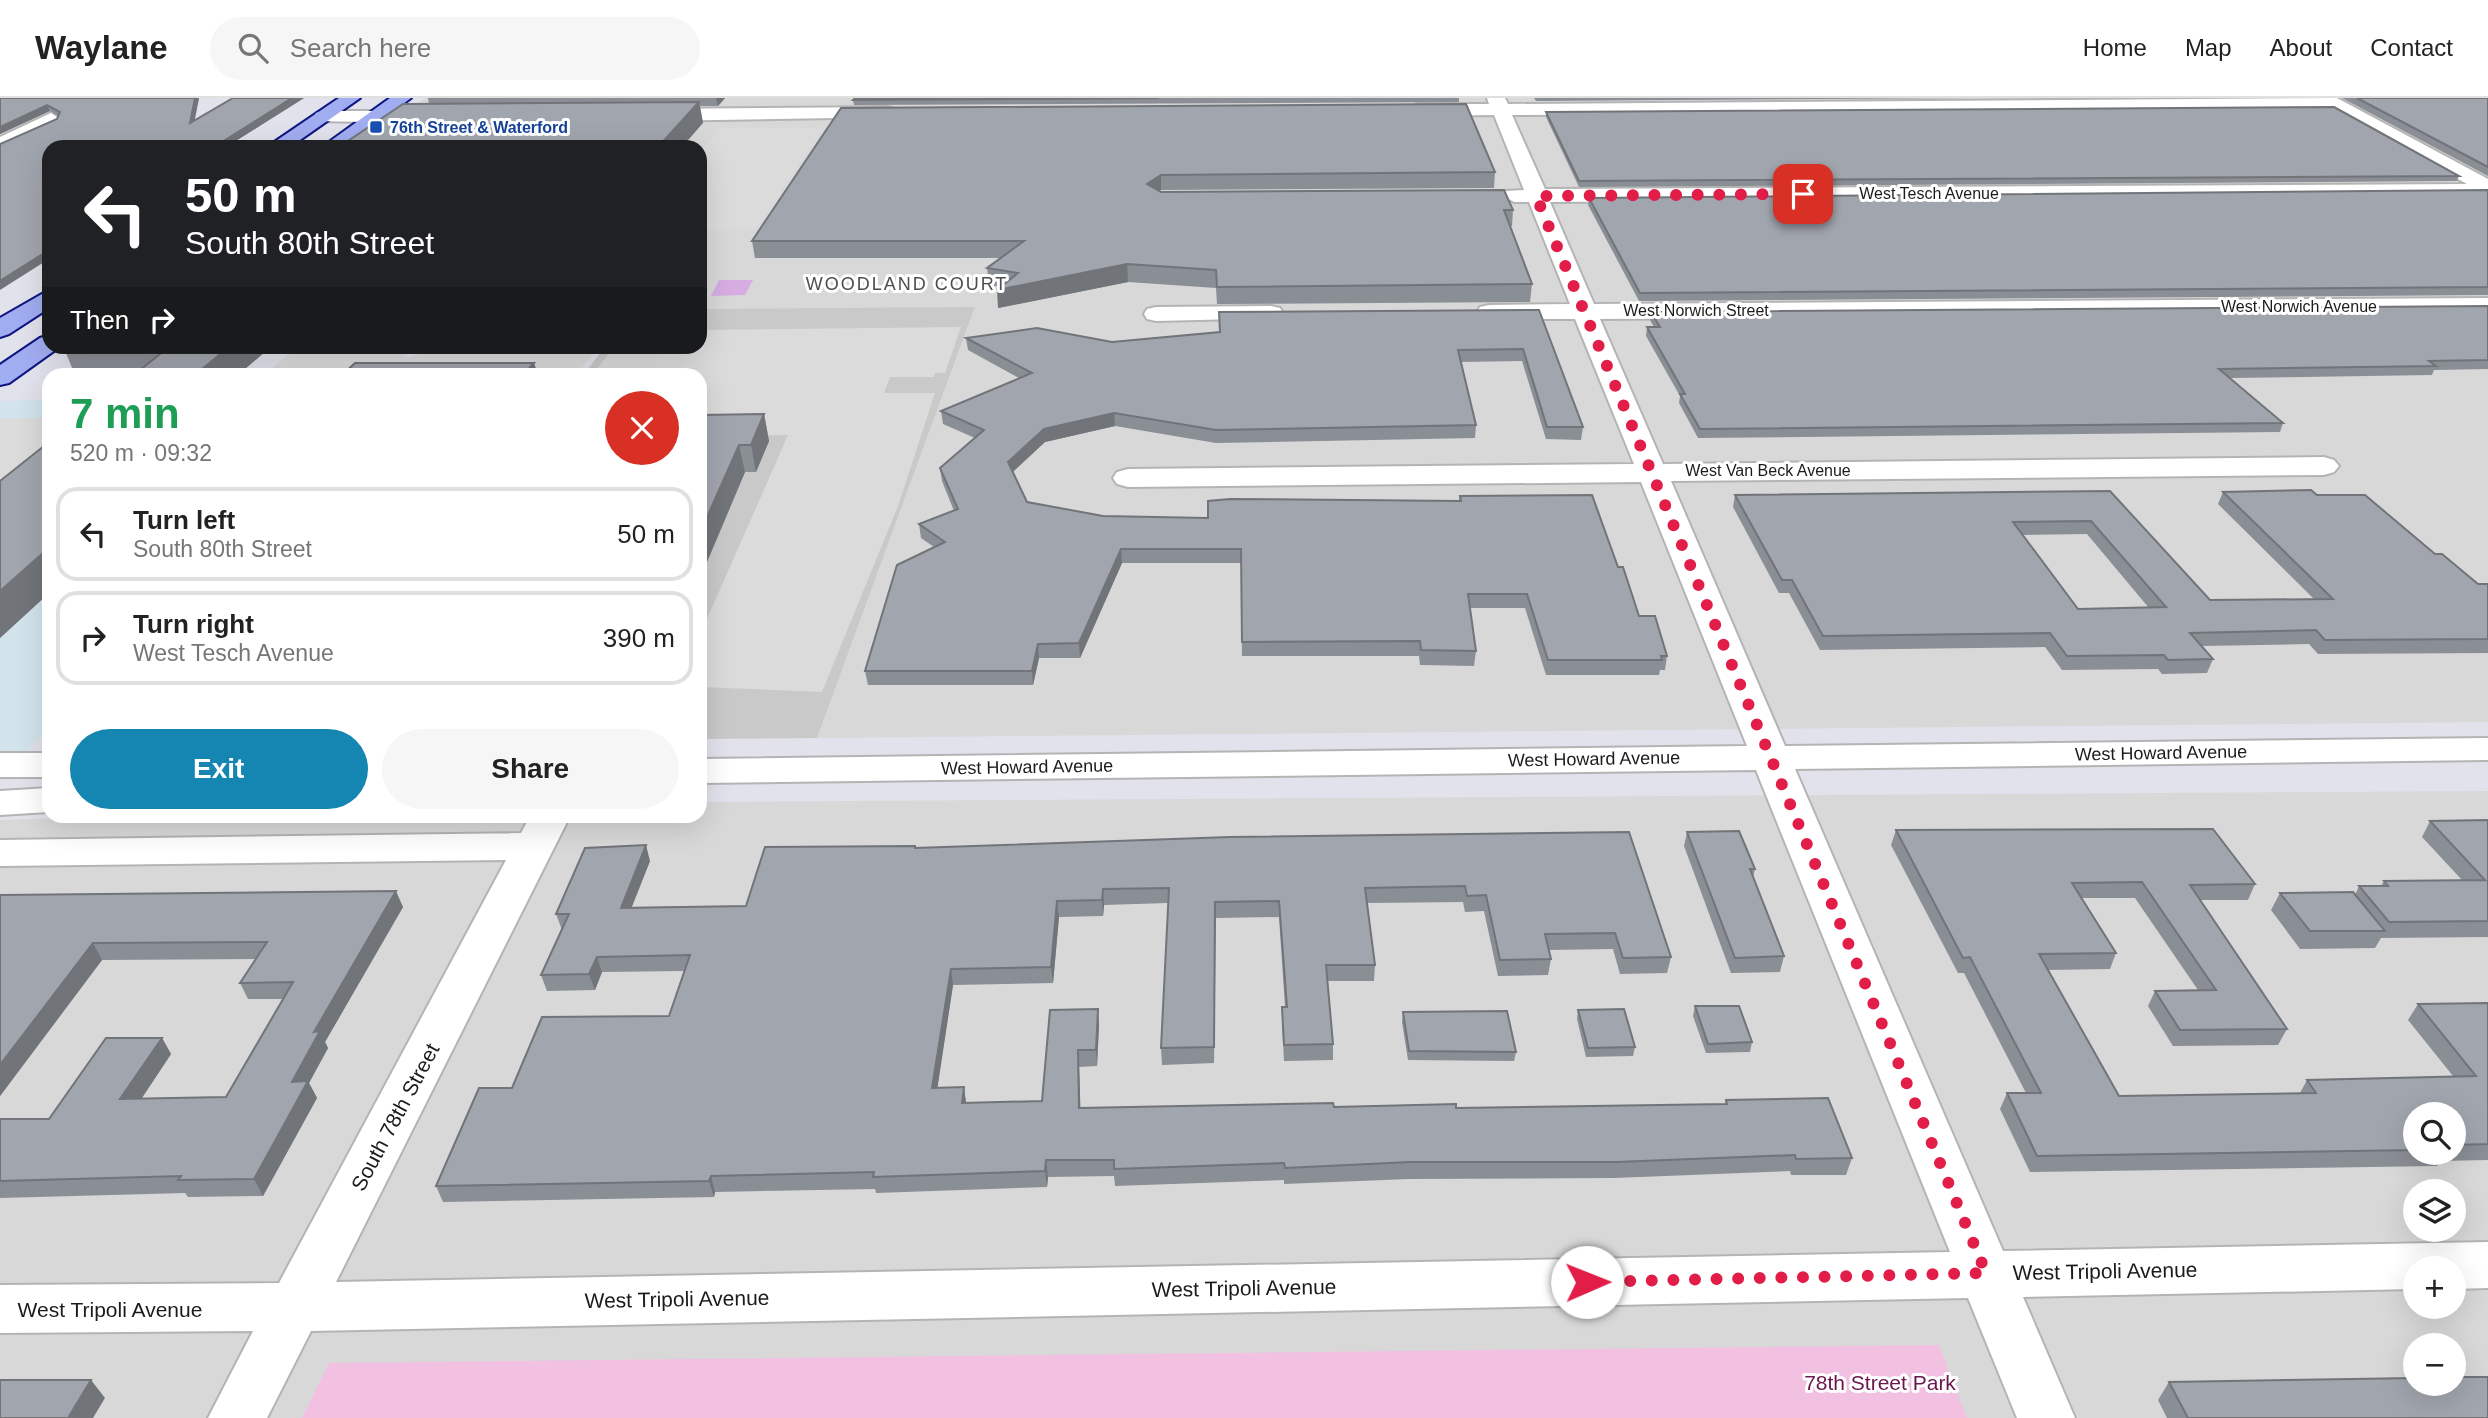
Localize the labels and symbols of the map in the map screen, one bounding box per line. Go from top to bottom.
marker: 76th Street & Waterford [368,119,384,135]
place label: 76th Street & Waterford [390,119,568,136]
pin [1773,164,1833,224]
street label: West Tesch Avenue [1859,185,1999,202]
district label: WOODLAND COURT [806,274,1008,294]
street label: West Norwich Avenue [2221,298,2377,315]
street label: West Norwich Street [1623,302,1769,319]
street label: West Van Beck Avenue [1685,462,1851,479]
street label: West Howard Avenue [2075,741,2247,765]
street label: West Howard Avenue [1508,747,1680,771]
street label: West Howard Avenue [941,755,1113,779]
street label: South 78th Street [346,1039,444,1195]
position arrow [1550,1245,1624,1319]
street label: West Tripoli Avenue [2012,1258,2198,1284]
street label: West Tripoli Avenue [1151,1275,1337,1301]
street label: West Tripoli Avenue [584,1286,770,1312]
street label: West Tripoli Avenue [18,1298,202,1321]
park label: 78th Street Park [1804,1371,1956,1394]

